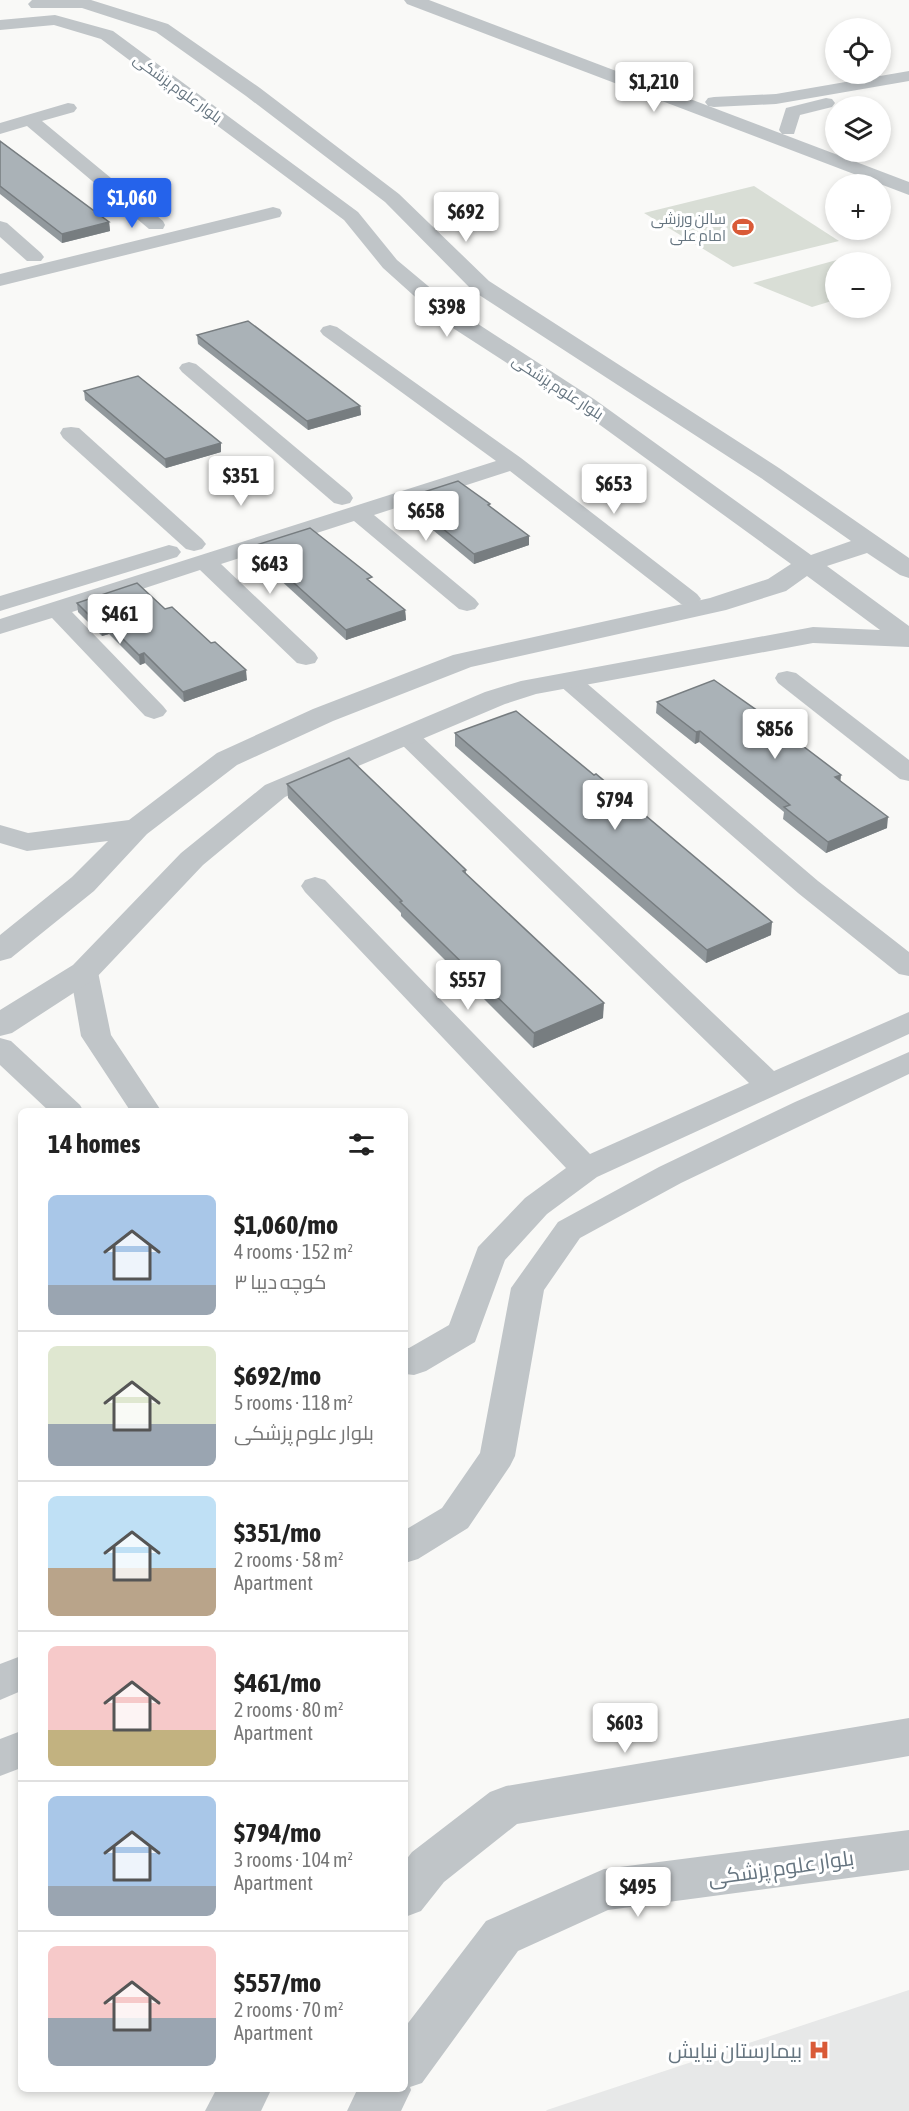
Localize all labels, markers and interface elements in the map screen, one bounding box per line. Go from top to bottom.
map controls [825,18,891,318]
button: locate [825,18,891,84]
street label: بلوار علوم پزشکی [129,50,225,127]
pin: $1,210 [605,62,703,113]
text: $1,210 [629,70,679,93]
button: layers [825,96,891,162]
button: + [825,174,891,240]
pin: $1,060 [83,178,181,229]
text: $1,060 [107,186,157,209]
pin: $692 [430,192,502,243]
text: $692 [448,200,484,223]
place label: سالن ورزشی امام علی [651,210,726,246]
sports icon: سالن ورزشی امام علی [731,215,755,239]
button: − [825,252,891,318]
pin: $398 [411,287,483,338]
text: $398 [429,295,465,318]
street label: بلوار علوم پزشکی [508,351,607,424]
pin: $351 [205,456,277,507]
text: $351 [223,464,259,487]
pin: $653 [578,464,650,515]
text: $653 [596,472,632,495]
pin: $658 [390,491,462,542]
text: $658 [408,499,444,522]
pin: $643 [234,544,306,595]
text: $643 [252,552,288,575]
pin: $461 [84,594,156,645]
text: $461 [102,602,138,625]
pin: $856 [739,709,811,760]
text: $856 [757,717,793,740]
pin: $794 [579,780,651,831]
text: $794 [597,788,633,811]
pin: $557 [432,960,504,1011]
text: $557 [450,968,486,991]
icon: filters [345,1128,378,1161]
text: 14 homes [48,1129,141,1159]
text: $1,060/mo [234,1210,338,1240]
icon: home [96,1219,168,1291]
text: 4 rooms · 152 m² [234,1240,353,1263]
text: کوچه دیبا ۳ [234,1270,327,1293]
text: $692/mo [234,1361,321,1391]
icon: home [96,1370,168,1442]
text: 5 rooms · 118 m² [234,1391,353,1414]
text: بلوار علوم پزشکی [234,1421,374,1444]
text: $351/mo [234,1518,321,1548]
icon: home [96,1520,168,1592]
text: 2 rooms · 58 m² [234,1548,344,1571]
text: Apartment [234,1571,313,1594]
text: $461/mo [234,1668,321,1698]
icon: home [96,1670,168,1742]
text: 2 rooms · 80 m² [234,1698,344,1721]
pin: $603 [589,1703,661,1754]
text: $603 [607,1711,643,1734]
text: Apartment [234,1721,313,1744]
text: $794/mo [234,1818,321,1848]
icon: home [96,1820,168,1892]
street label: بلوار علوم پزشکی [707,1845,856,1892]
text: 3 rooms · 104 m² [234,1848,353,1871]
pin: $495 [602,1867,674,1918]
text: Apartment [234,1871,313,1894]
text: $495 [620,1875,656,1898]
text: $557/mo [234,1968,321,1998]
icon: home [96,1970,168,2042]
text: 2 rooms · 70 m² [234,1998,344,2021]
text: Apartment [234,2021,313,2044]
place label: بیمارستان نیایش [668,2038,802,2064]
hospital icon: بیمارستان نیایش [807,2038,831,2062]

